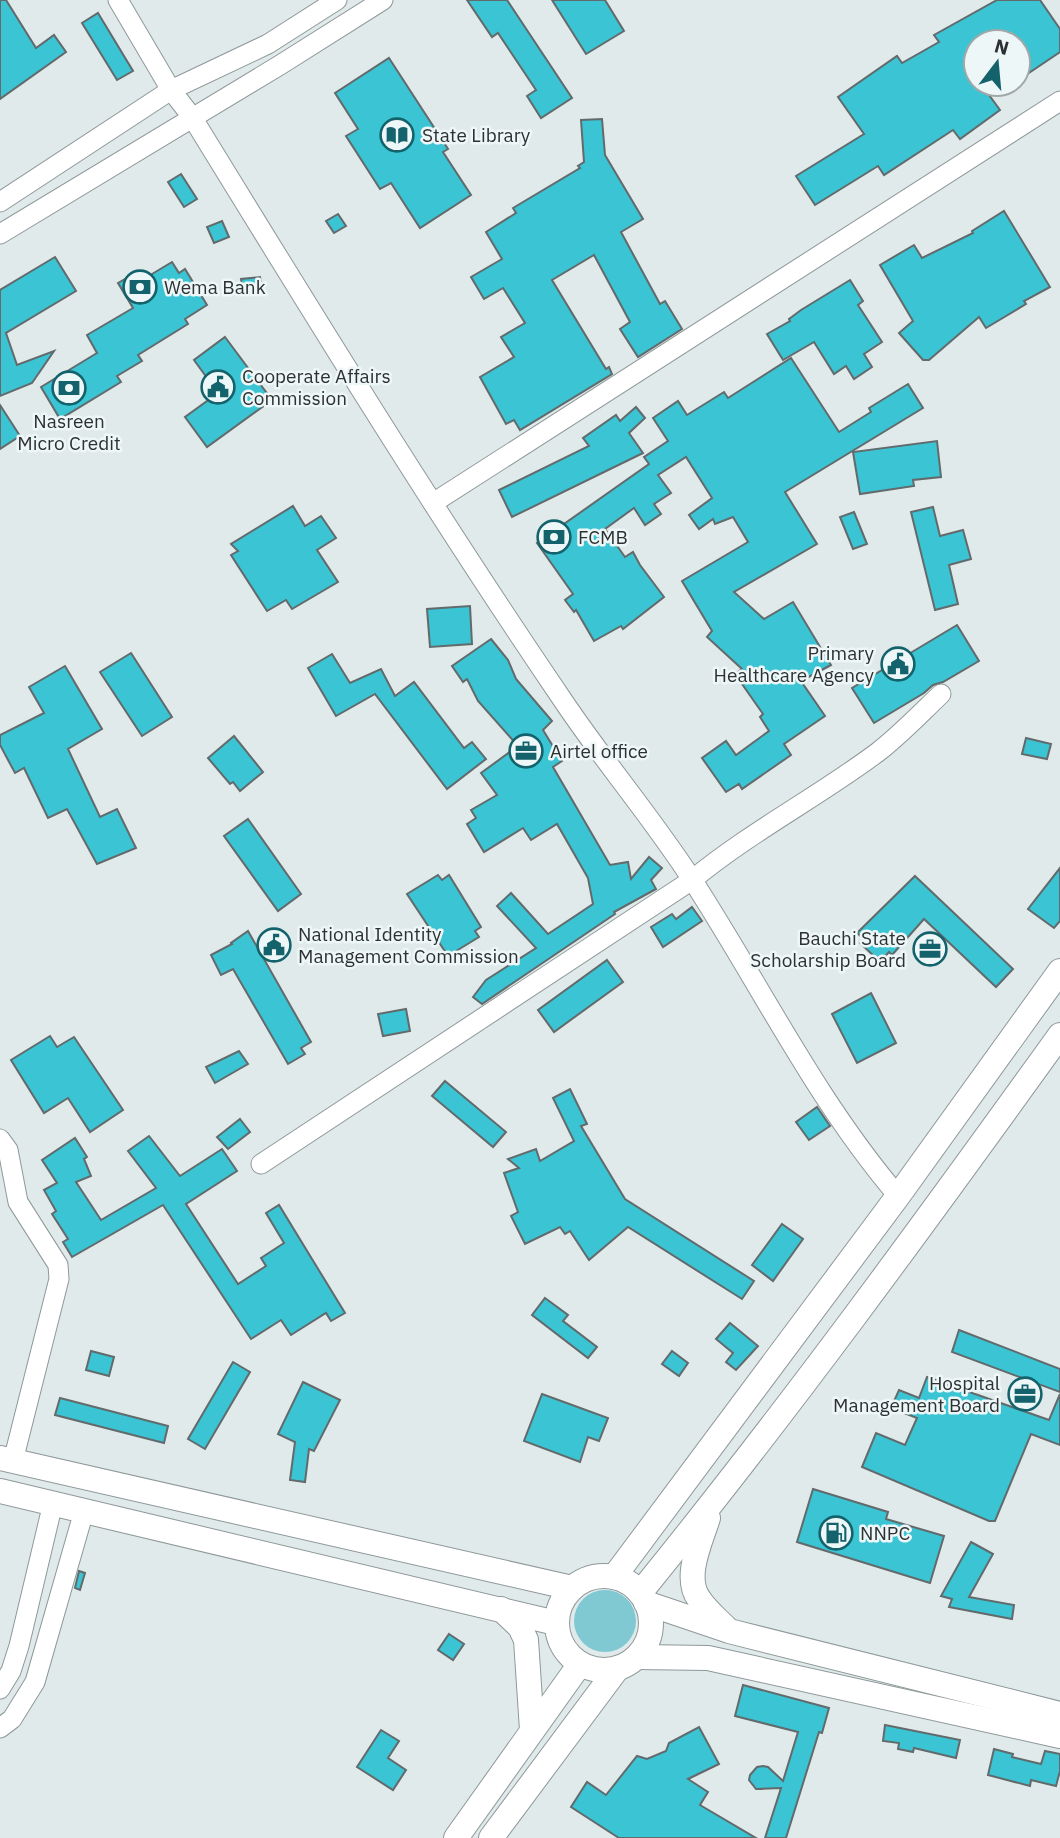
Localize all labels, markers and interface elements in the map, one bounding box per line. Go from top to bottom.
north arrow [962,28,1032,98]
text: N [992,33,1012,60]
library icon: State Library [378,116,416,154]
place label: State Library [422,123,531,147]
bank icon: Wema Bank [121,268,159,306]
place label: Wema Bank [164,275,266,299]
place label: Cooperate Affairs Commission [242,364,391,410]
public building icon: Cooperate Affairs Commission [199,368,237,406]
bank icon: Nasreen Micro Credit [50,369,88,407]
place label: Nasreen Micro Credit [17,409,121,455]
bank icon: FCMB [535,518,573,556]
place label: FCMB [578,525,628,549]
place label: Primary Healthcare Agency [714,641,875,687]
public building icon: Primary Healthcare Agency [879,645,917,683]
office icon: Airtel office [507,732,545,770]
place label: Airtel office [550,739,648,763]
place label: National Identity Management Commission [298,922,519,968]
public building icon: National Identity Management Commission [255,926,293,964]
place label: Bauchi State Scholarship Board [750,926,906,972]
office icon: Bauchi State Scholarship Board [911,930,949,968]
place label: Hospital Management Board [833,1371,1000,1417]
office icon: Hospital Management Board [1006,1375,1044,1413]
fuel station icon: NNPC [817,1514,855,1552]
place label: NNPC [860,1521,910,1545]

